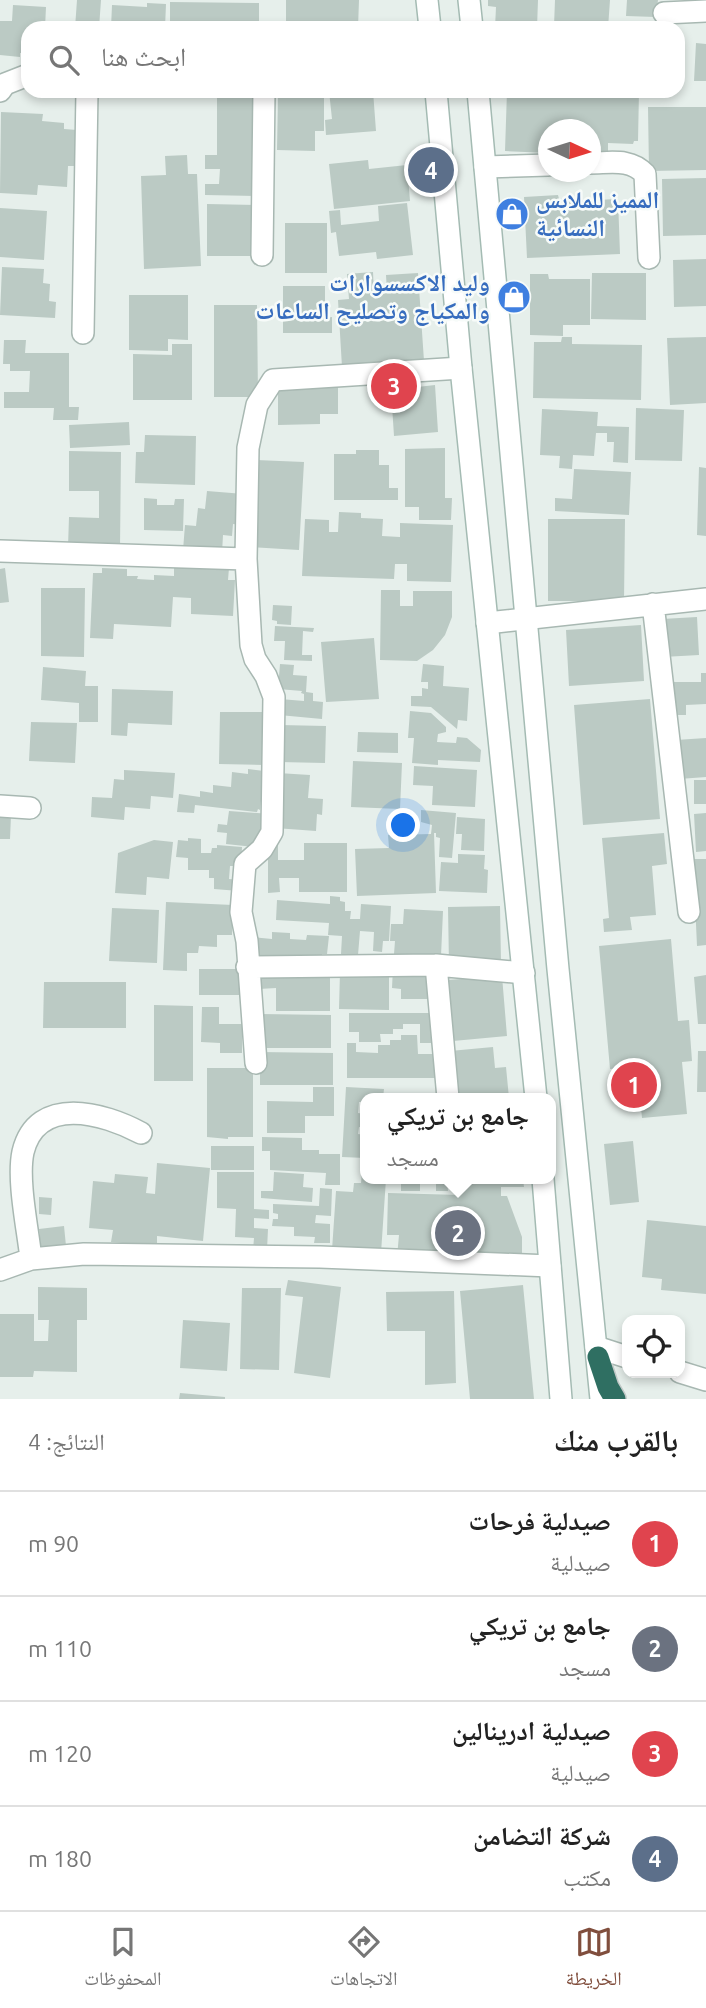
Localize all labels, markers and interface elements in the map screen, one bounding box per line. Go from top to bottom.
search box [21,21,685,98]
icon: search [45,41,83,79]
text: ابحث هنا [101,42,186,71]
north arrow [538,119,601,182]
pin: 4 [408,144,454,196]
place label: المميز للملابس النسائية [536,186,659,242]
shop icon: المميز للملابس النسائية [493,195,531,233]
place label: وليد الاكسسوارات والمكياج وتصليح الساعات [256,269,490,326]
shop icon: وليد الاكسسوارات والمكياج وتصليح الساعات [495,278,533,316]
pin: 3 [371,360,417,412]
your location [386,808,420,842]
pin: 1 [611,1059,657,1111]
popup [360,1093,556,1184]
text: جامع بن تريكي [387,1101,529,1130]
text: مسجد [387,1145,439,1170]
pin: 2 [435,1207,481,1259]
map controls [622,1315,685,1378]
button: locate [622,1315,685,1378]
text: بالقرب منك [554,1423,678,1457]
text: النتائج: 4 [28,1429,105,1454]
text: صيدلية فرحات [468,1506,611,1535]
text: 90 m [28,1531,79,1556]
text: 1 [649,1531,662,1556]
text: صيدلية [550,1550,611,1575]
text: جامع بن تريكي [469,1611,611,1640]
text: 110 m [28,1636,92,1661]
text: 2 [649,1636,662,1661]
text: مسجد [559,1655,611,1680]
text: صيدلية ادرينالين [452,1716,611,1745]
text: 120 m [28,1741,92,1766]
text: 3 [649,1741,662,1766]
text: صيدلية [550,1760,611,1785]
text: شركة التضامن [473,1821,611,1850]
text: 180 m [28,1846,92,1871]
text: 4 [649,1846,662,1871]
text: مكتب [563,1865,611,1890]
tab: المحفوظات [84,1923,162,1997]
tab: الاتجاهات [330,1923,397,1997]
tab: الخريطة [566,1923,622,1997]

